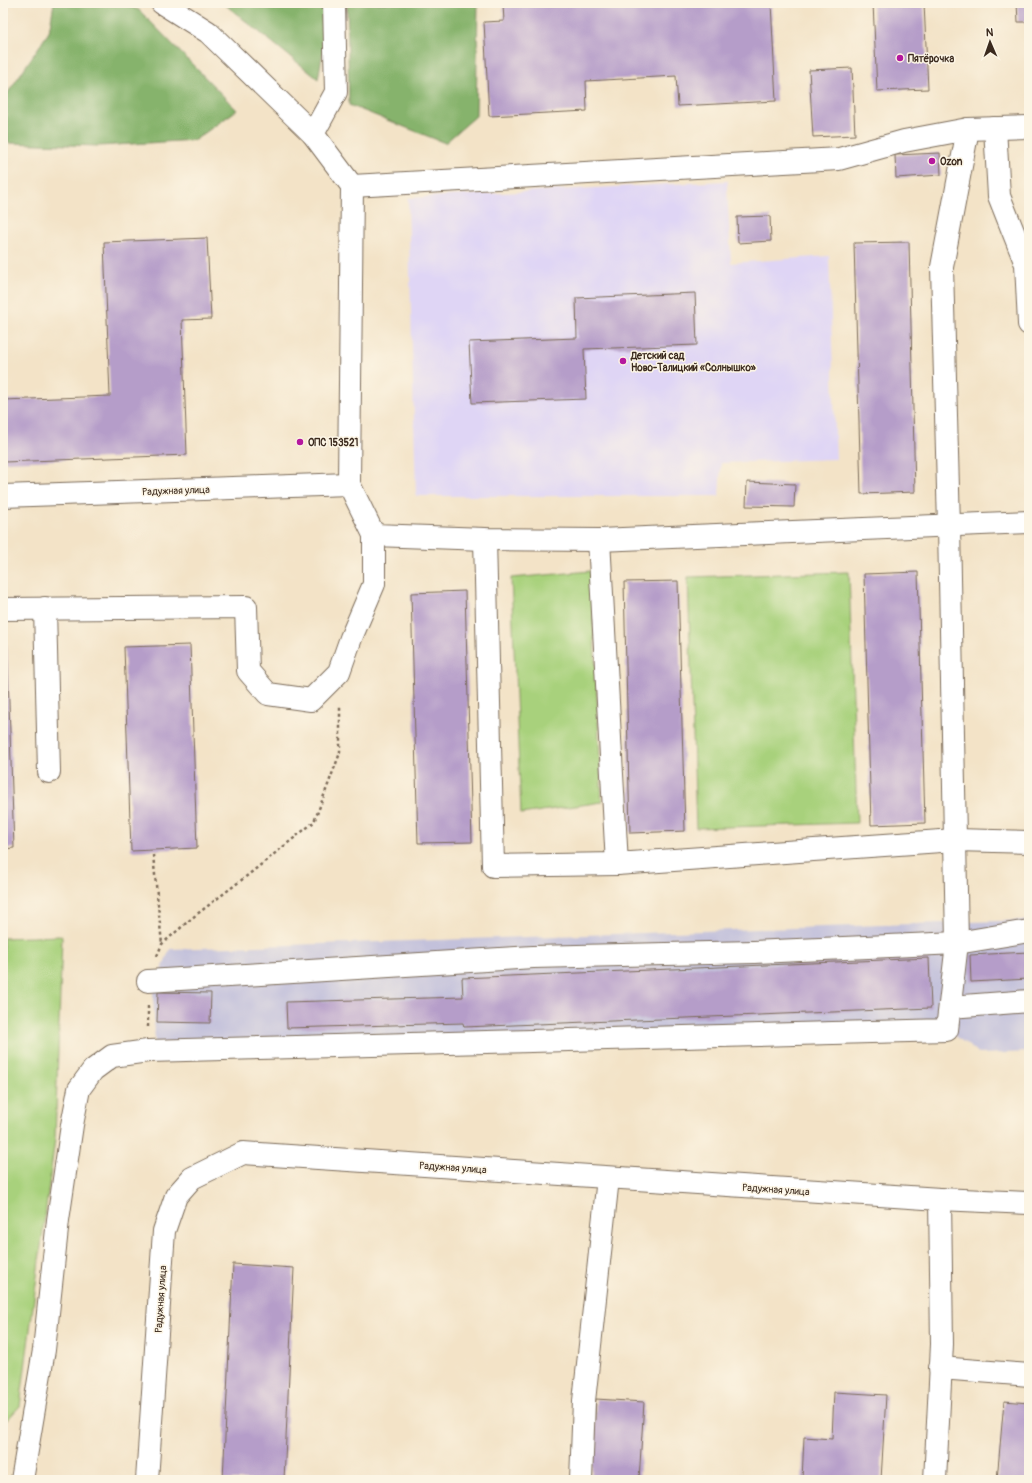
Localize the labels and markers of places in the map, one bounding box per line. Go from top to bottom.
marker: Пятёрочка [895,53,905,63]
place label: Пятёрочка [908,53,954,65]
marker: Ozon [927,156,937,166]
place label: Ozon [940,156,963,168]
place label: Детский сад Ново-Талицкий «Солнышко» [630,350,757,374]
marker: Детский сад Ново-Талицкий «Солнышко» [618,356,628,366]
marker: ОПС 153521 [295,437,305,447]
place label: ОПС 153521 [308,437,359,449]

